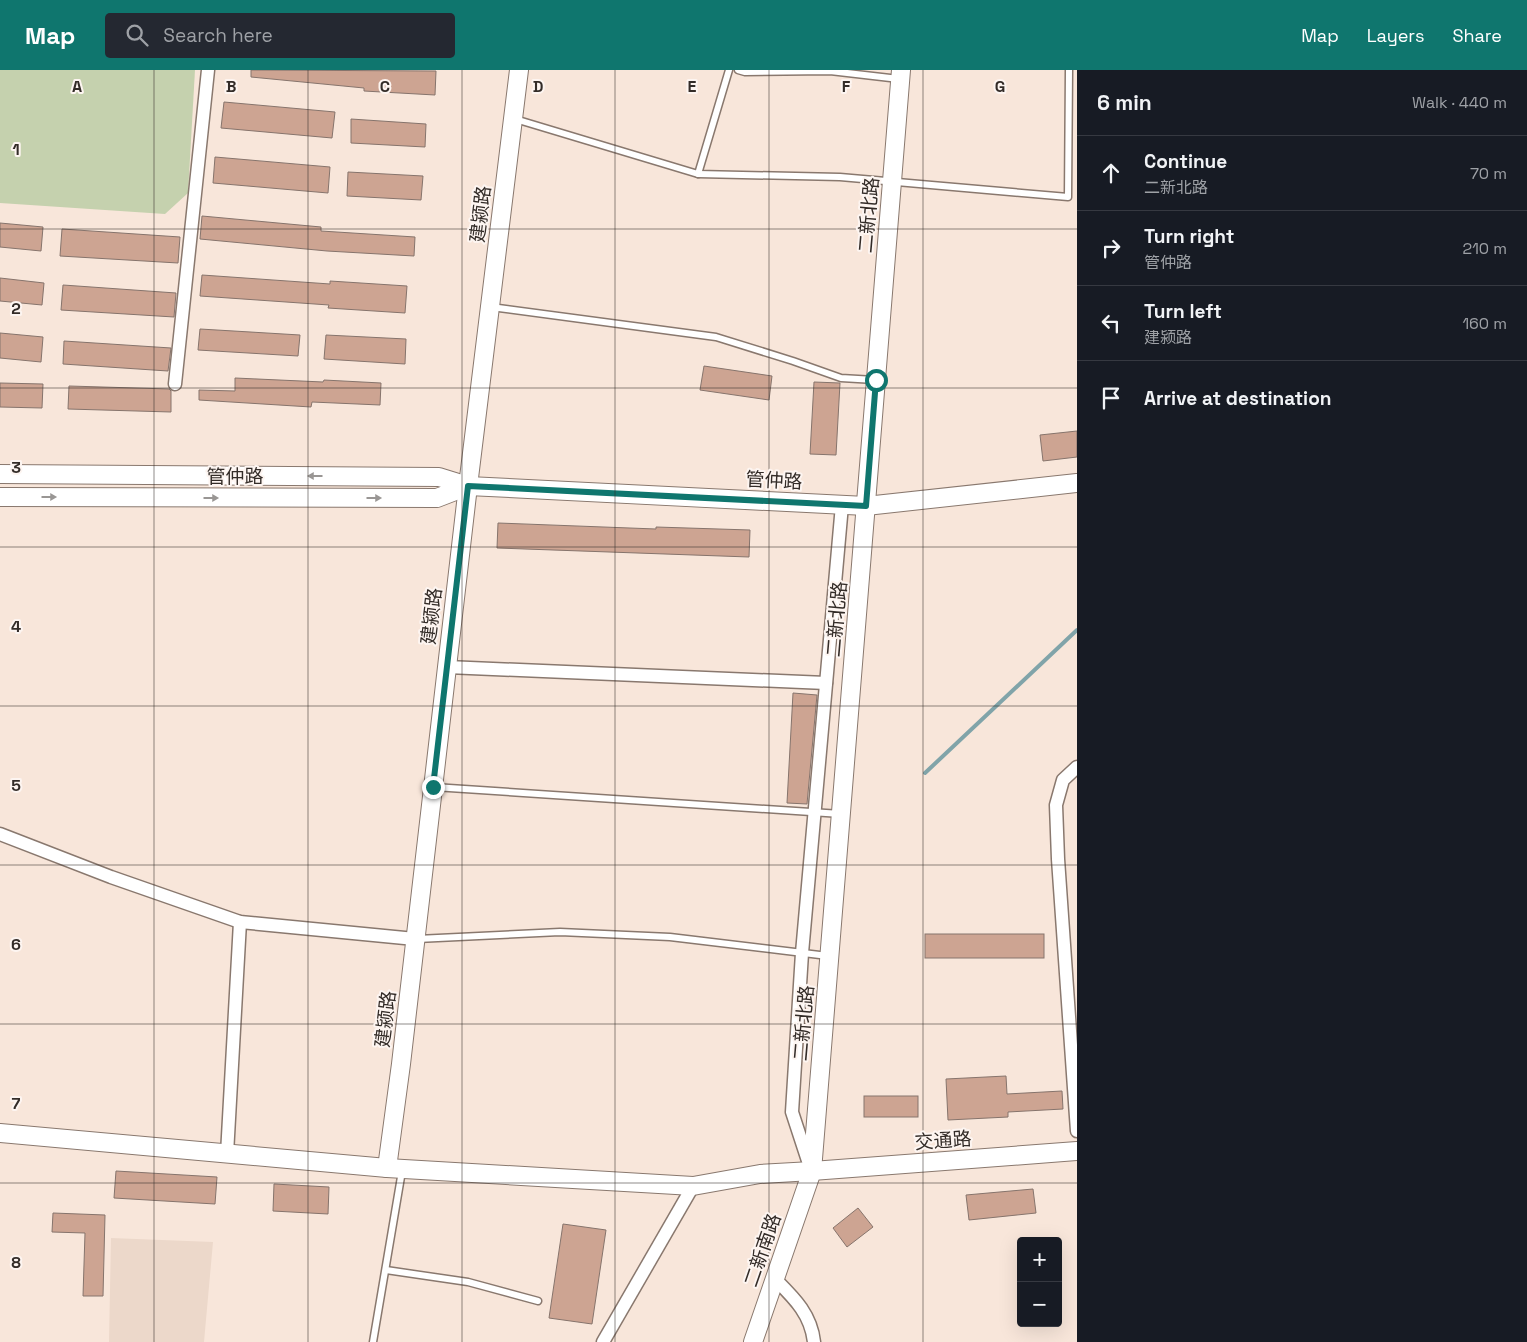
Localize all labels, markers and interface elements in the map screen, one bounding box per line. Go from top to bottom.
search box [105,13,455,58]
text: Map [25,20,75,51]
icon: search [123,21,151,49]
text: Search here [163,23,273,48]
text: Map [1301,24,1339,47]
text: Layers [1367,24,1424,47]
text: Share [1452,24,1502,47]
text: A [72,76,82,97]
text: B [226,76,236,97]
text: C [380,76,390,97]
text: D [533,76,543,97]
text: E [688,76,697,97]
text: F [842,76,851,97]
text: G [995,76,1005,97]
text: 6 min [1097,89,1152,116]
text: Walk · 440 m [1412,92,1507,113]
text: 1 [12,139,20,160]
text: Continue [1144,149,1227,174]
icon: ahead [1097,159,1125,187]
text: 70 m [1470,163,1507,184]
street label: 二新北路 [853,176,884,254]
text: 二新北路 [1144,177,1208,198]
street label: 建颍路 [465,184,496,244]
text: Turn right [1144,224,1234,249]
icon: right [1097,234,1125,262]
text: 210 m [1463,238,1507,259]
text: 管仲路 [1144,252,1192,273]
text: 2 [11,298,21,319]
text: Turn left [1144,299,1222,324]
icon: left [1097,309,1125,337]
text: 160 m [1462,313,1507,334]
text: 建颍路 [1144,327,1192,348]
route start [865,369,888,392]
icon: arrive [1097,384,1125,412]
text: Arrive at destination [1144,386,1332,411]
text: 3 [11,457,21,478]
street label: 管仲路 [206,464,264,489]
street label: 管仲路 [745,467,803,494]
one-way arrow [307,472,323,480]
one-way arrow [41,493,57,501]
one-way arrow [203,494,219,502]
one-way arrow [366,494,382,502]
street label: 二新北路 [821,580,852,658]
street label: 建颍路 [416,586,447,646]
text: 4 [11,616,21,637]
text: 5 [11,775,21,796]
route end [422,776,445,799]
text: 6 [11,934,21,955]
street label: 二新北路 [788,984,819,1062]
street label: 建颍路 [370,989,401,1049]
text: 7 [12,1093,21,1114]
street label: 交通路 [914,1126,972,1155]
street label: 二新南路 [738,1210,787,1290]
map controls [1017,1237,1062,1327]
button: + [1017,1237,1062,1282]
text: 8 [11,1252,21,1273]
button: − [1017,1282,1062,1327]

